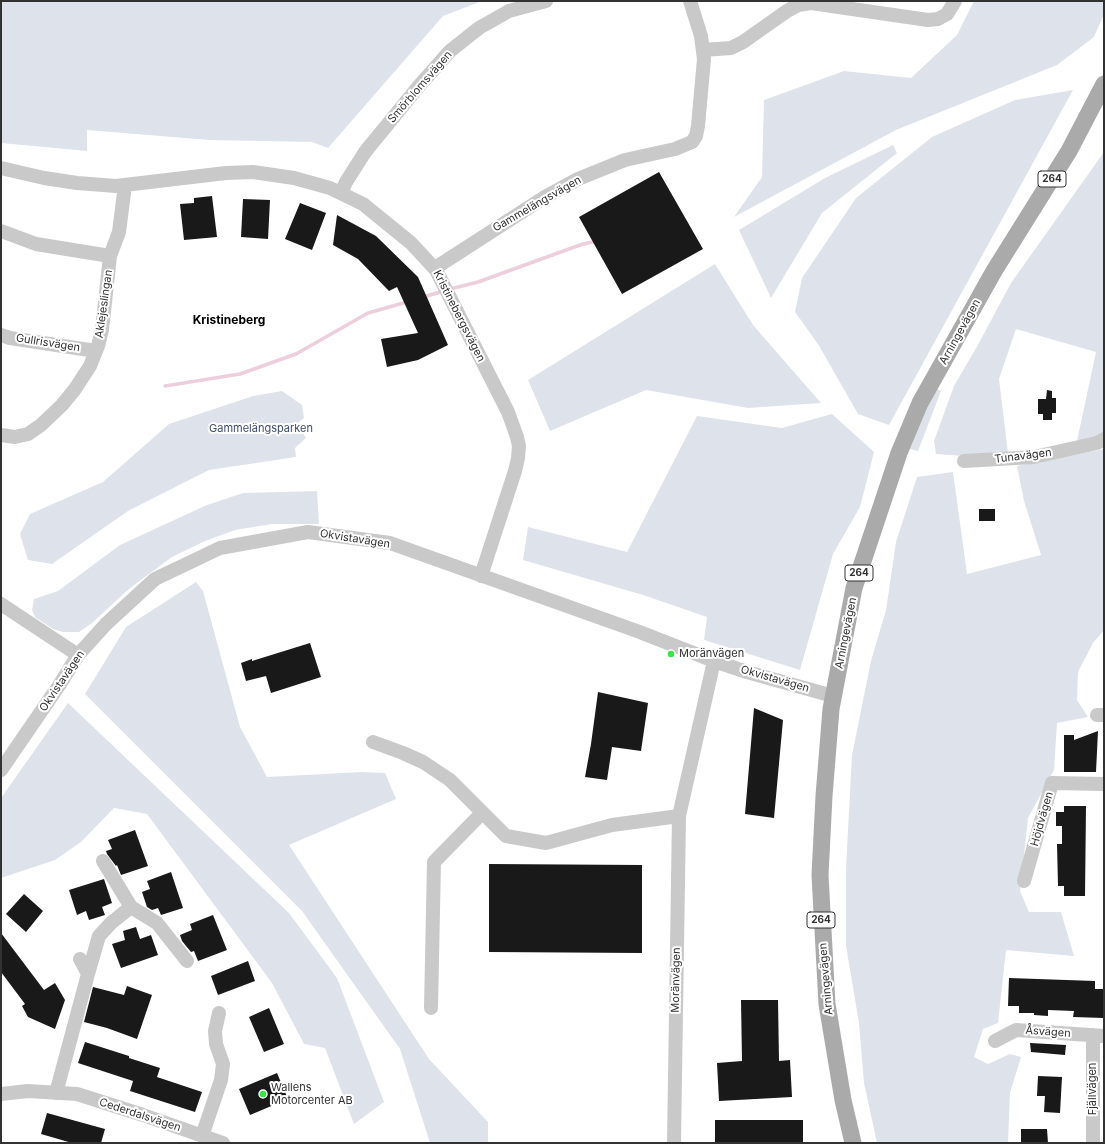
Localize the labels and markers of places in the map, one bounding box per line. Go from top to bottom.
place label: Moränvägen [679,647,744,661]
marker: Moränvägen [666,649,676,659]
place label: Wallens Motorcenter AB [271,1081,353,1107]
marker: Wallens Motorcenter AB [258,1089,268,1099]

